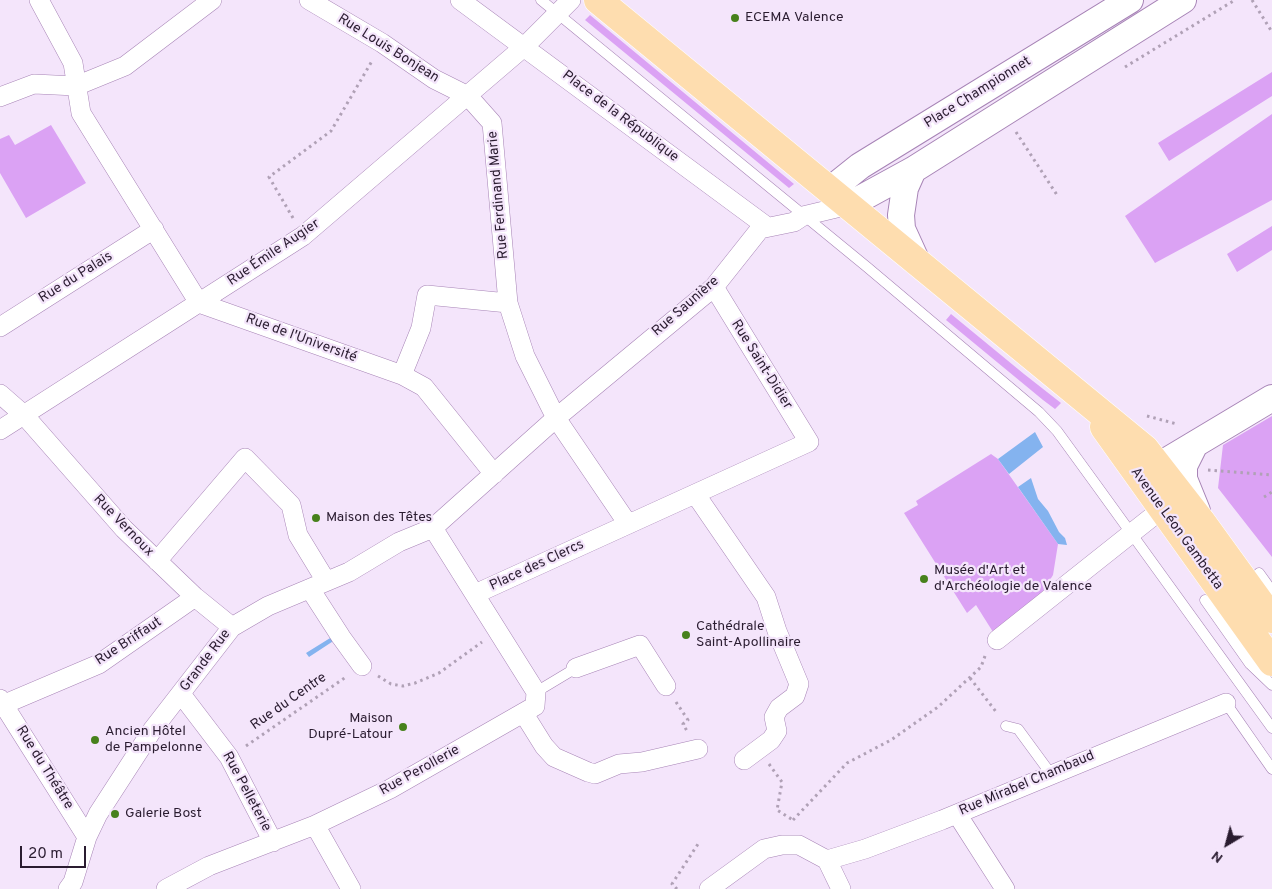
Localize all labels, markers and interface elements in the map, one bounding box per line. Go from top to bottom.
place label: ECEMA Valence [745,10,844,26]
street label: Rue Louis Bonjean [334,11,442,87]
marker: ECEMA Valence [729,12,741,24]
street label: Place Championnet [922,53,1034,133]
street label: Place de la République [558,68,682,166]
street label: Rue Ferdinand Marie [485,130,513,260]
street label: Rue Émile Augier [225,216,323,290]
street label: Rue du Palais [36,249,116,307]
street label: Rue Saunière [649,273,723,341]
street label: Rue de l'Université [243,311,359,367]
street label: Rue Saint-Didier [727,317,795,413]
street label: Avenue Léon Gambetta [1126,465,1226,593]
street label: Rue Vernoux [89,491,157,561]
place label: Maison des Têtes [326,510,432,526]
marker: Maison des Têtes [310,512,322,524]
street label: Place des Clercs [487,537,587,595]
place label: Musée d'Art et d'Archéologie de Valence [934,563,1092,596]
marker: Musée d'Art et d'Archéologie de Valence [918,573,930,585]
street label: Rue Briffaut [93,614,165,670]
place label: Cathédrale Saint-Apollinaire [696,619,801,652]
street label: Grande Rue [177,627,235,695]
marker: Cathédrale Saint-Apollinaire [680,629,692,641]
street label: Rue du Centre [248,670,330,734]
place label: Maison Dupré-Latour [308,711,393,744]
marker: Maison Dupré-Latour [397,721,409,733]
street label: Rue du Théâtre [12,723,76,813]
place label: Ancien Hôtel de Pampelonne [105,724,203,756]
marker: Ancien Hôtel de Pampelonne [89,734,101,746]
street label: Rue Perollerie [377,742,463,800]
street label: Rue Mirabel Chambaud [957,748,1097,820]
street label: Rue Pelleterie [218,749,274,835]
place label: Galerie Bost [125,806,202,822]
marker: Galerie Bost [109,808,121,820]
north arrow [1202,819,1252,869]
scale bar [22,836,89,868]
text: 20 m [28,845,63,864]
text: N [1209,847,1227,866]

